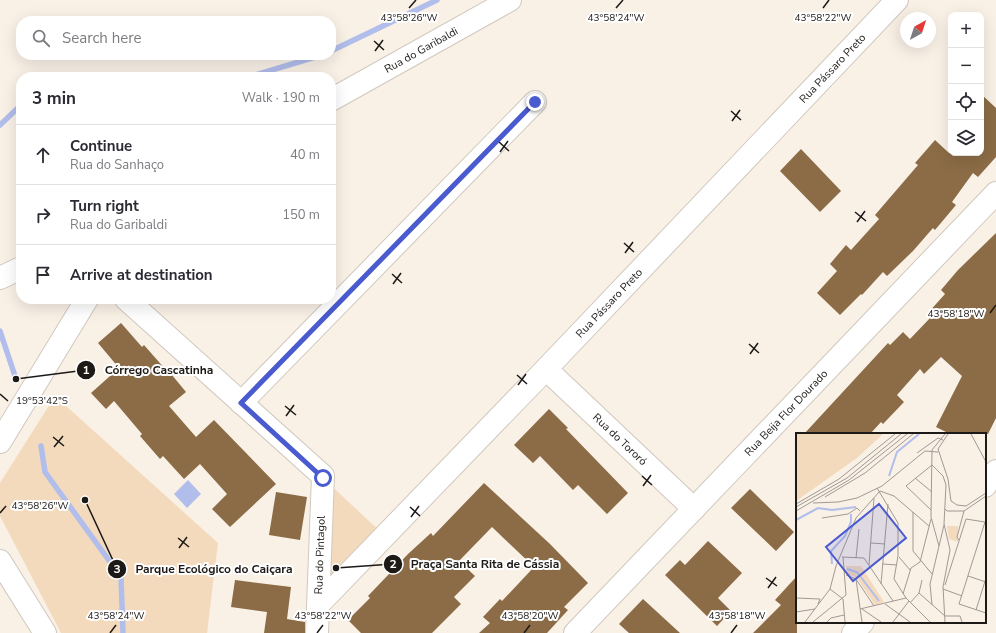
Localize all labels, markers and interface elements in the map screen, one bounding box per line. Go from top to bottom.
text: 43°58'26"W [381,11,437,25]
text: 43°58'24"W [588,11,644,25]
text: 43°58'22"W [795,11,851,25]
north arrow [900,12,936,48]
map controls [948,12,984,156]
button: + [948,12,984,48]
search box [16,16,336,60]
street label: Rua do Garibaldi [381,23,461,76]
icon: search [30,27,52,49]
text: Search here [62,28,142,48]
street label: Rua Pássaro Preto [796,30,869,106]
button: − [948,48,984,84]
button: locate [948,84,984,120]
text: 3 min [32,87,76,110]
text: Walk · 190 m [242,89,320,107]
route end [526,93,544,111]
button: layers [948,120,984,156]
text: Continue [70,136,132,156]
icon: ahead [32,144,54,166]
text: 40 m [290,146,320,164]
text: Rua do Sanhaço [70,156,164,174]
text: Turn right [70,196,139,216]
icon: right [32,204,54,226]
text: 150 m [282,206,320,224]
text: Rua do Garibaldi [70,216,167,234]
icon: arrive [32,264,54,286]
text: Arrive at destination [70,265,213,285]
street label: Rua Pássaro Preto [572,265,646,341]
text: 43°58'18"W [928,307,984,321]
callout: Córrego Cascatinha [76,358,221,382]
text: 1 [82,362,90,378]
text: Córrego Cascatinha [105,362,213,378]
street label: Rua Beija Flor Dourado [741,366,831,459]
text: 19°53'42"S [16,394,68,408]
street label: Rua do Tororó [590,410,650,468]
inset map [796,433,986,623]
route start [314,469,332,487]
text: 43°58'26"W [12,499,68,513]
street label: Rua do Pintagol [311,515,329,595]
callout: Praça Santa Rita de Cássia [383,552,568,576]
text: 2 [389,556,397,572]
text: Praça Santa Rita de Cássia [411,556,559,572]
callout: Parque Ecológico do Caiçara [107,557,300,581]
text: 3 [113,561,121,577]
text: Parque Ecológico do Caiçara [135,561,293,577]
text: 43°58'24"W [88,609,144,623]
text: 43°58'22"W [295,609,351,623]
text: 43°58'20"W [502,609,558,623]
text: 43°58'18"W [709,609,765,623]

